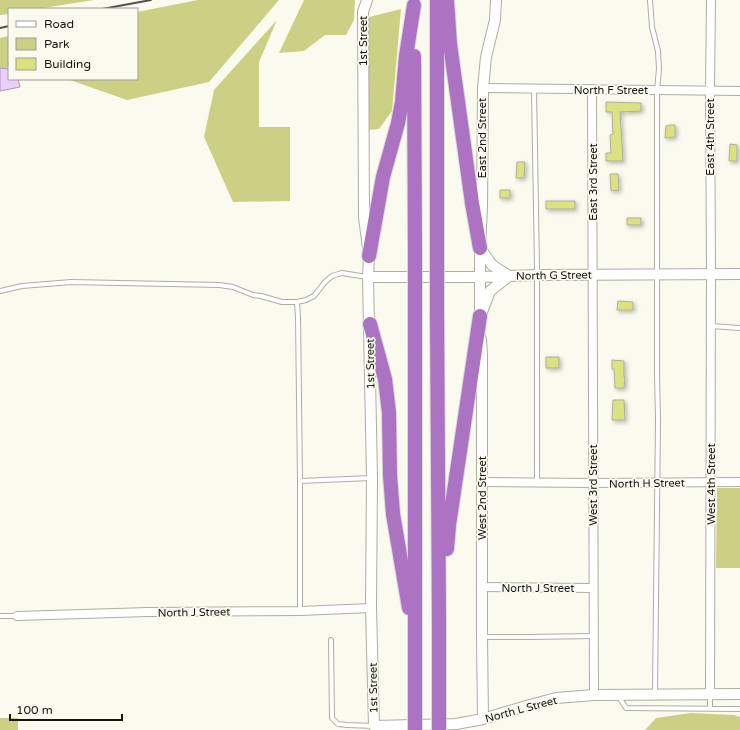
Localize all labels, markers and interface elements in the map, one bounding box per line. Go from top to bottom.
legend [8,8,138,80]
street label: 1st Street [357,16,370,66]
text: Road [44,17,74,31]
text: Park [44,37,70,51]
text: Building [44,57,91,71]
street label: North F Street [574,84,648,97]
street label: East 2nd Street [476,98,489,178]
street label: East 4th Street [704,98,717,176]
street label: East 3rd Street [587,143,600,221]
street label: North G Street [516,268,592,283]
street label: 1st Street [364,339,377,389]
street label: West 4th Street [705,443,718,525]
street label: West 3rd Street [587,444,600,526]
street label: West 2nd Street [476,456,489,540]
street label: North H Street [609,476,685,491]
street label: North J Street [502,582,574,595]
street label: North J Street [158,605,230,620]
street label: 1st Street [367,663,380,713]
street label: North L Street [484,694,559,725]
scale bar [10,696,122,722]
text: 100 m [16,703,53,717]

